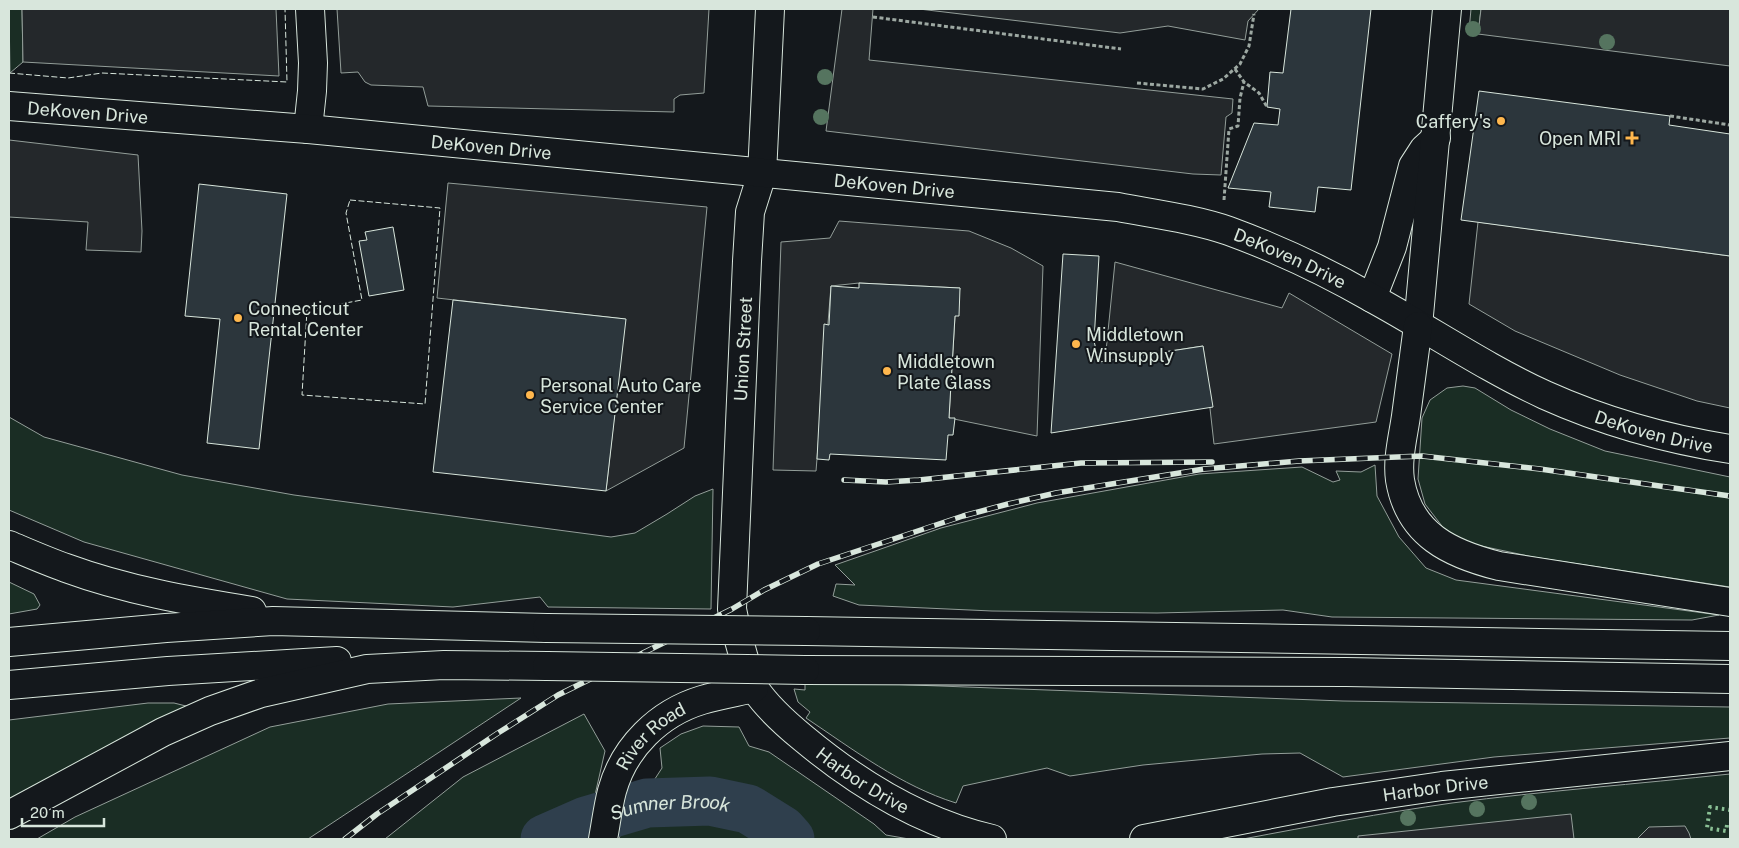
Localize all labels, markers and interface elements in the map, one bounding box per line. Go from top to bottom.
street label: DeKoven Drive [26,97,149,127]
place label: Caffery's [1416,111,1491,132]
marker: Caffery's [1495,115,1507,127]
place label: Open MRI [1539,128,1621,149]
street label: DeKoven Drive [430,130,553,163]
marker: Open MRI [1625,131,1639,145]
street label: DeKoven Drive [833,169,956,202]
street label: DeKoven Drive [1231,223,1350,292]
street label: Union Street [730,296,756,402]
place label: Connecticut Rental Center [248,298,363,340]
marker: Connecticut Rental Center [232,312,244,324]
place label: Middletown Winsupply [1086,324,1184,366]
marker: Middletown Winsupply [1070,338,1082,350]
place label: Middletown Plate Glass [897,351,995,393]
marker: Middletown Plate Glass [881,365,893,377]
place label: Personal Auto Care Service Center [540,375,702,417]
marker: Personal Auto Care Service Center [524,389,536,401]
street label: DeKoven Drive [1592,405,1715,456]
street label: River Road [611,698,689,773]
street label: Harbor Drive [812,742,913,817]
street label: Harbor Drive [1381,771,1489,805]
water label: Sumner Brook [607,790,733,824]
scale bar [22,796,105,828]
text: 20 m [30,804,65,821]

